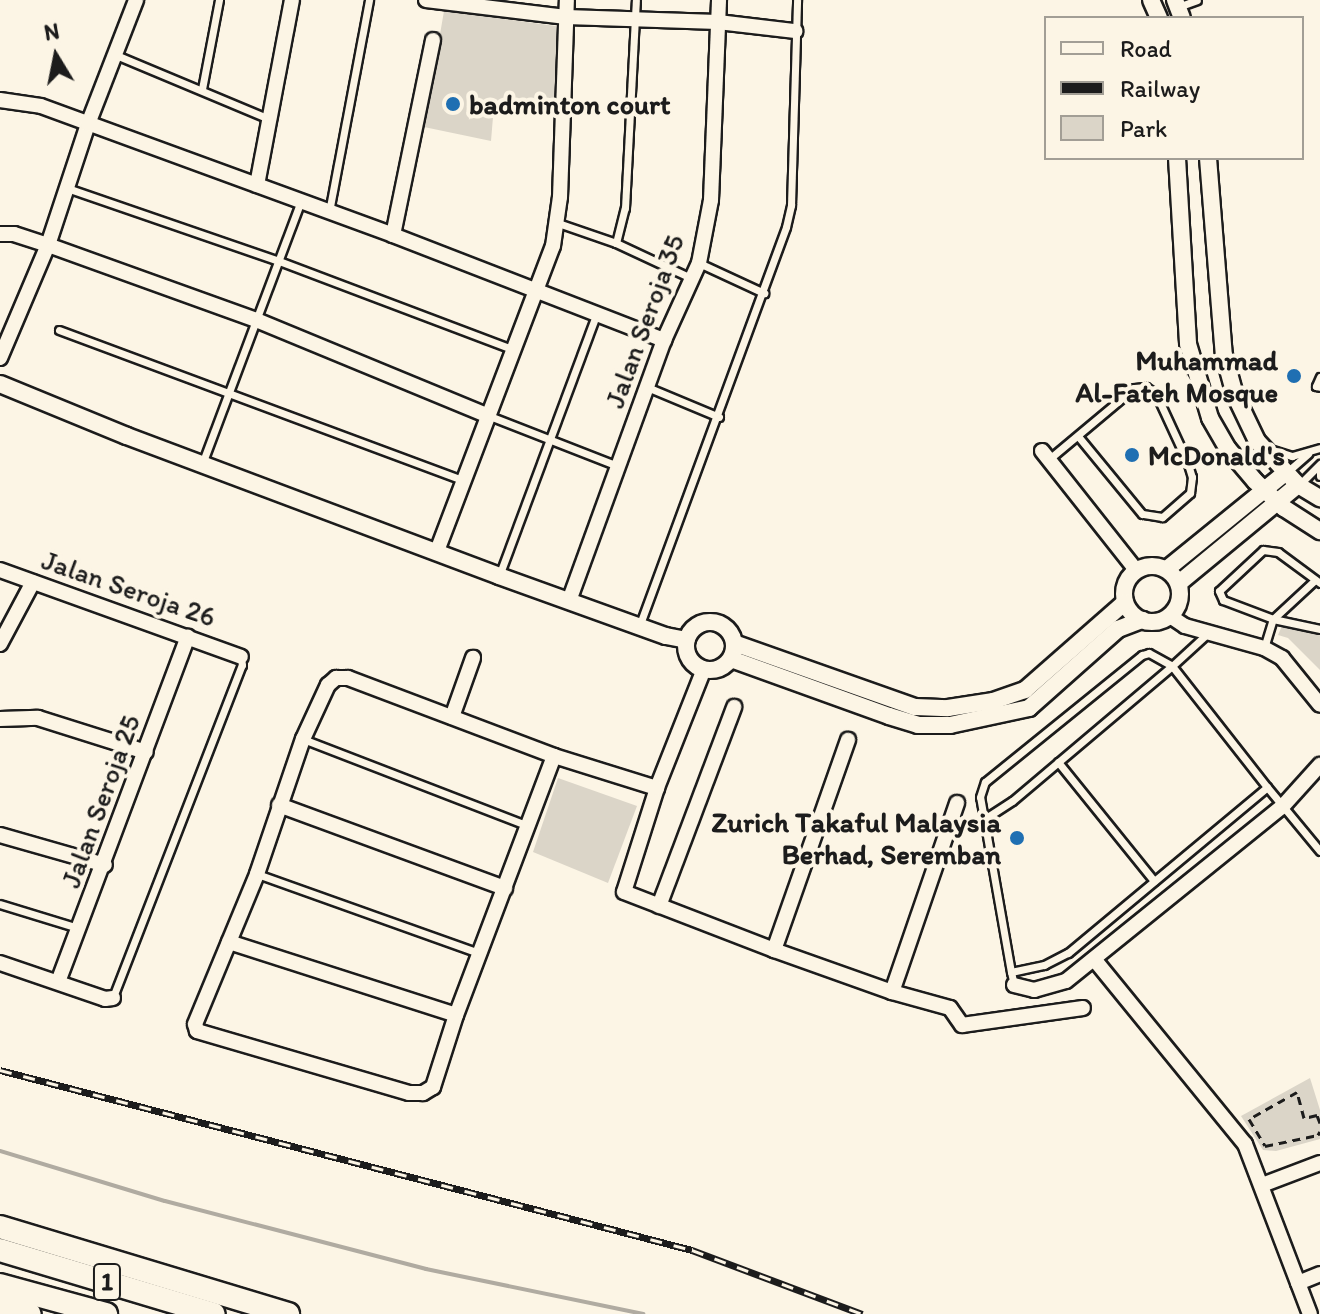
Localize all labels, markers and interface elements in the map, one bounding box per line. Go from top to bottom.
north arrow [16,16,96,96]
legend [1044,16,1304,160]
text: N [42,17,61,46]
text: Road [1120,34,1172,63]
text: Railway [1120,74,1200,103]
place label: badminton court [469,87,670,121]
marker: badminton court [444,95,462,113]
text: Park [1120,114,1167,143]
street label: Jalan Seroja 35 [597,229,691,413]
place label: Muhammad Al-Fateh Mosque [1076,343,1278,409]
marker: Muhammad Al-Fateh Mosque [1285,367,1303,385]
place label: McDonald's [1148,438,1285,472]
marker: McDonald's [1123,446,1141,464]
street label: Jalan Seroja 26 [37,542,221,634]
street label: Jalan Seroja 25 [53,710,147,892]
place label: Zurich Takaful Malaysia Berhad, Seremban [716,805,1001,871]
marker: Zurich Takaful Malaysia Berhad, Seremban [1008,829,1026,847]
road number: 1 [91,1260,123,1304]

